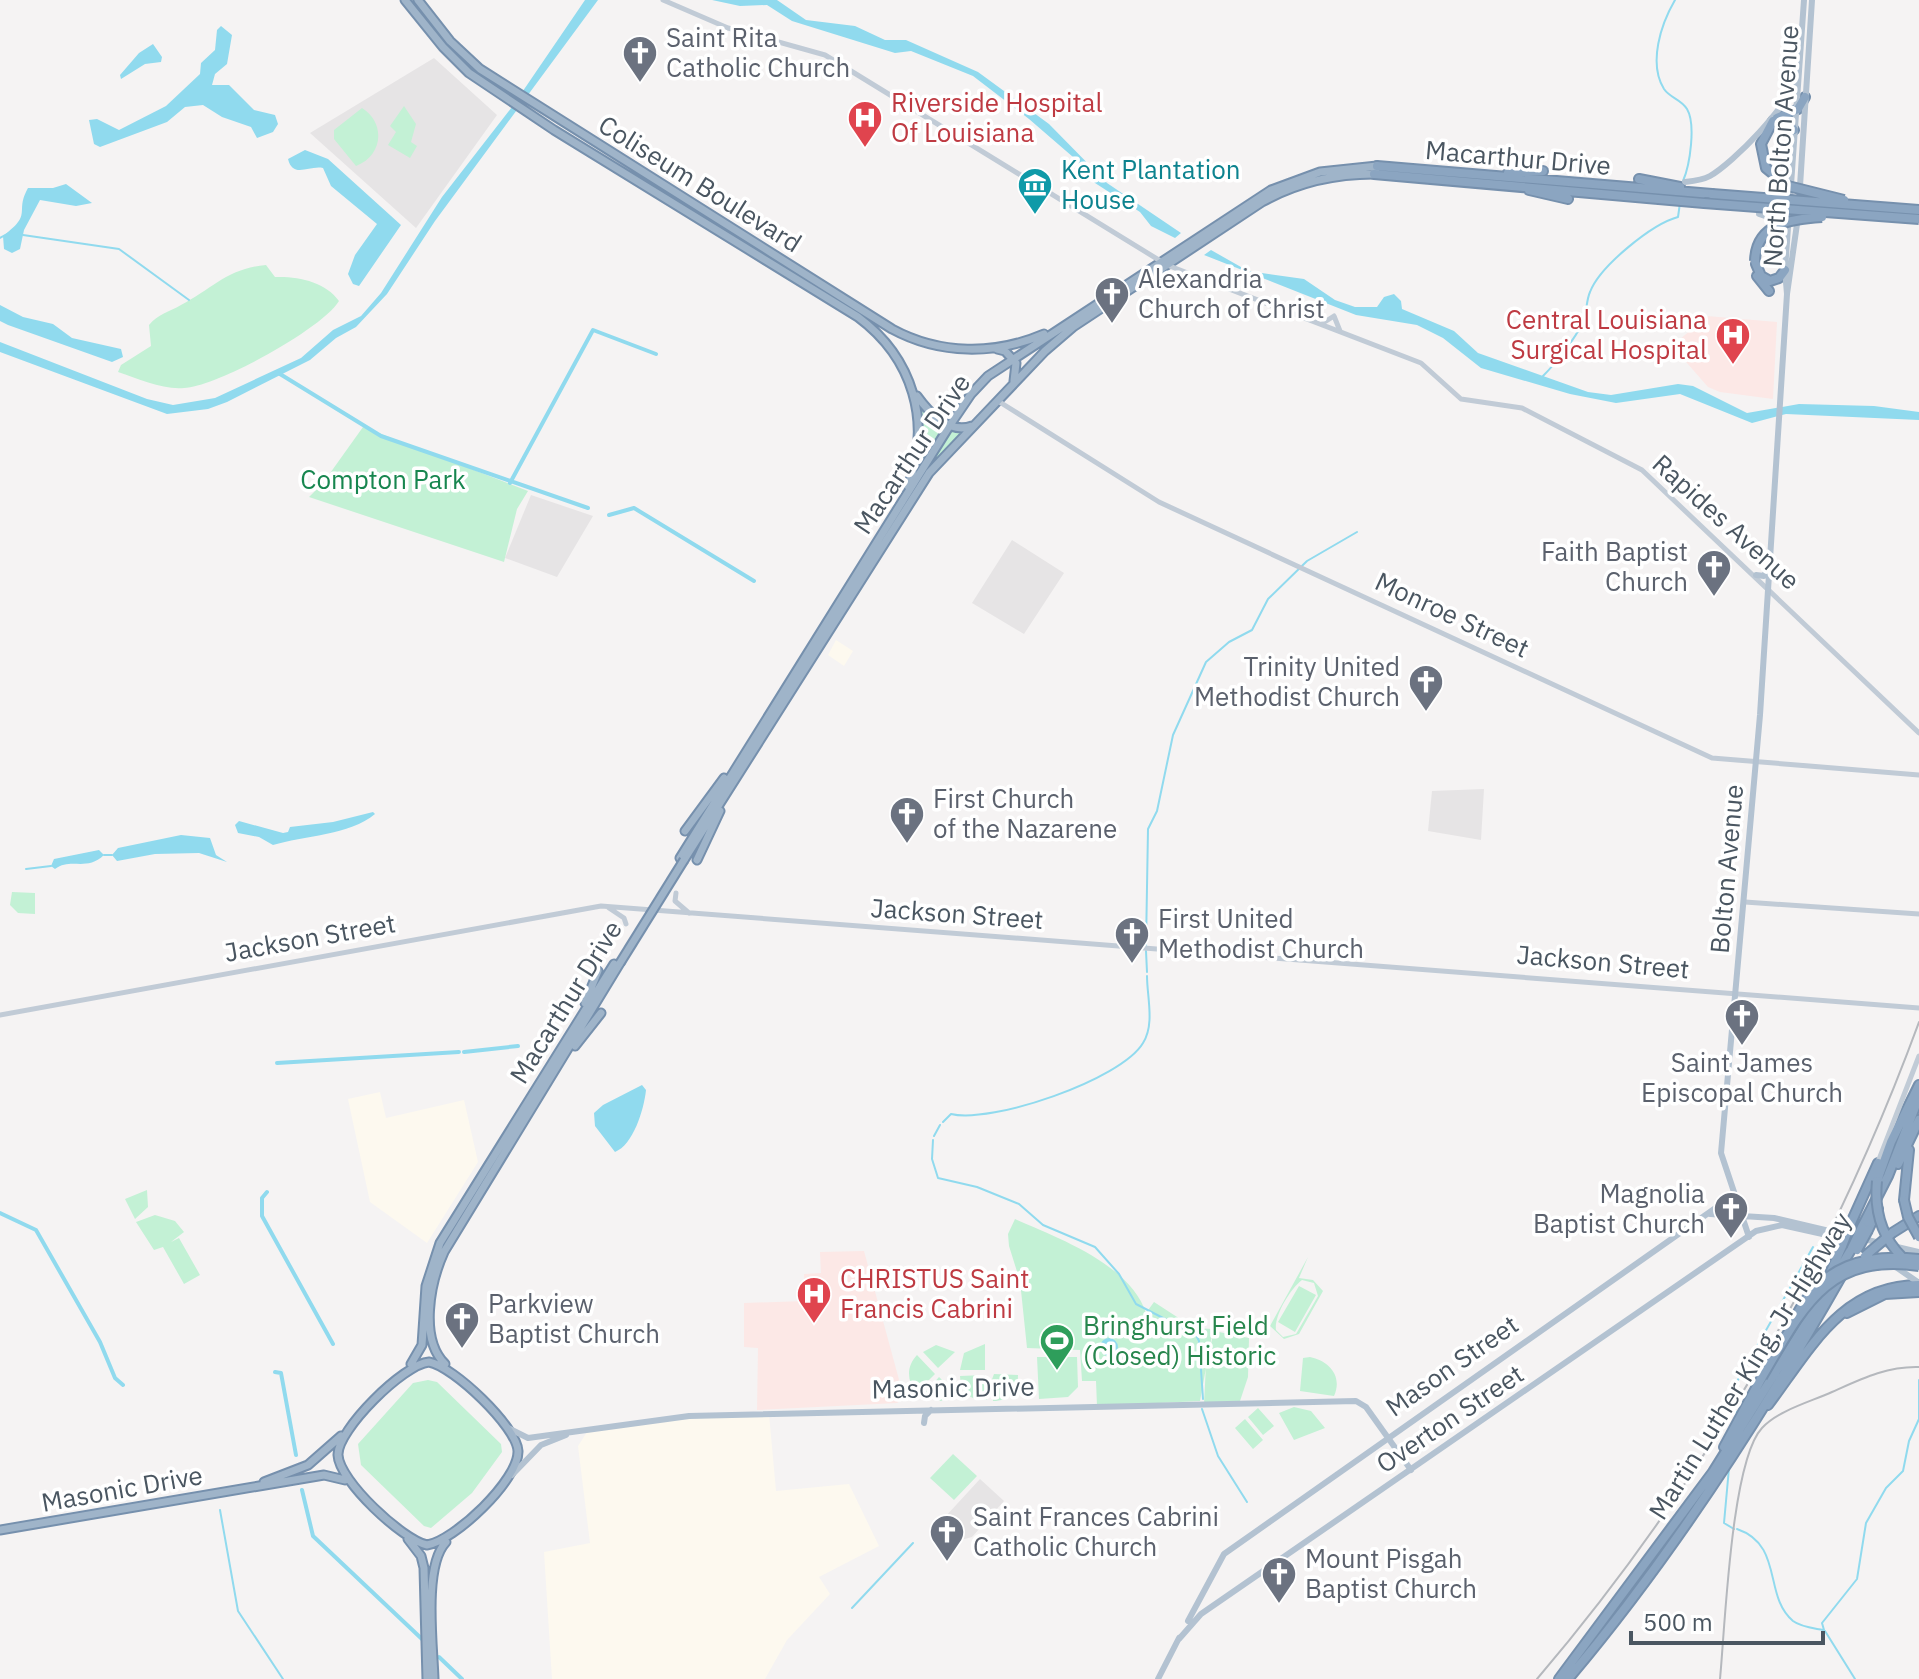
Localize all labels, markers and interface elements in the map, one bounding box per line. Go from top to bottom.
place label: Saint Rita Catholic Church [666,20,850,84]
street label: North Bolton Avenue [1755,24,1805,268]
church icon: Saint Rita Catholic Church [621,34,659,84]
place label: Riverside Hospital Of Louisiana [891,85,1102,149]
hospital icon: Riverside Hospital Of Louisiana [846,99,884,149]
street label: Coliseum Boulevard [593,107,808,259]
street label: Macarthur Drive [1424,132,1612,182]
place label: Kent Plantation House [1061,152,1241,216]
museum icon: Kent Plantation House [1016,166,1054,216]
place label: Alexandria Church of Christ [1138,261,1325,325]
church icon: Alexandria Church of Christ [1093,275,1131,325]
place label: Central Louisiana Surgical Hospital [1506,302,1707,366]
hospital icon: Central Louisiana Surgical Hospital [1714,316,1752,366]
street label: Macarthur Drive [845,367,977,540]
street label: Rapides Avenue [1646,446,1807,596]
park label: Compton Park [300,462,466,496]
place label: Faith Baptist Church [1541,534,1688,598]
church icon: Faith Baptist Church [1695,548,1733,598]
street label: Monroe Street [1370,564,1535,665]
place label: Trinity United Methodist Church [1194,649,1400,713]
church icon: Trinity United Methodist Church [1407,663,1445,713]
place label: First Church of the Nazarene [933,781,1117,845]
street label: Bolton Avenue [1702,783,1750,955]
church icon: First Church of the Nazarene [888,795,926,845]
street label: Jackson Street [870,890,1045,936]
place label: First United Methodist Church [1158,901,1364,965]
street label: Jackson Street [222,905,398,969]
street label: Macarthur Drive [501,913,629,1089]
church icon: First United Methodist Church [1113,915,1151,965]
street label: Jackson Street [1515,937,1691,985]
church icon: Saint James Episcopal Church [1723,997,1761,1047]
place label: Saint James Episcopal Church [1641,1045,1843,1109]
place label: Magnolia Baptist Church [1533,1176,1705,1240]
church icon: Magnolia Baptist Church [1712,1190,1750,1240]
street label: Martin Luther King, Jr Highway [1640,1205,1858,1526]
place label: CHRISTUS Saint Francis Cabrini [840,1261,1029,1325]
hospital icon: CHRISTUS Saint Francis Cabrini [795,1275,833,1325]
place label: Parkview Baptist Church [488,1286,660,1350]
church icon: Parkview Baptist Church [443,1300,481,1350]
street label: Mason Street [1378,1307,1524,1423]
place label: Bringhurst Field (Closed) Historic [1083,1308,1276,1372]
sports icon: Bringhurst Field (Closed) Historic [1038,1322,1076,1372]
street label: Overton Street [1369,1356,1530,1480]
street label: Masonic Drive [871,1369,1035,1405]
street label: Masonic Drive [39,1457,205,1519]
place label: Saint Frances Cabrini Catholic Church [973,1499,1219,1563]
church icon: Saint Frances Cabrini Catholic Church [928,1513,966,1563]
place label: Mount Pisgah Baptist Church [1305,1541,1477,1605]
church icon: Mount Pisgah Baptist Church [1260,1555,1298,1605]
scale bar [1631,1595,1823,1645]
text: 500 m [1643,1606,1713,1638]

